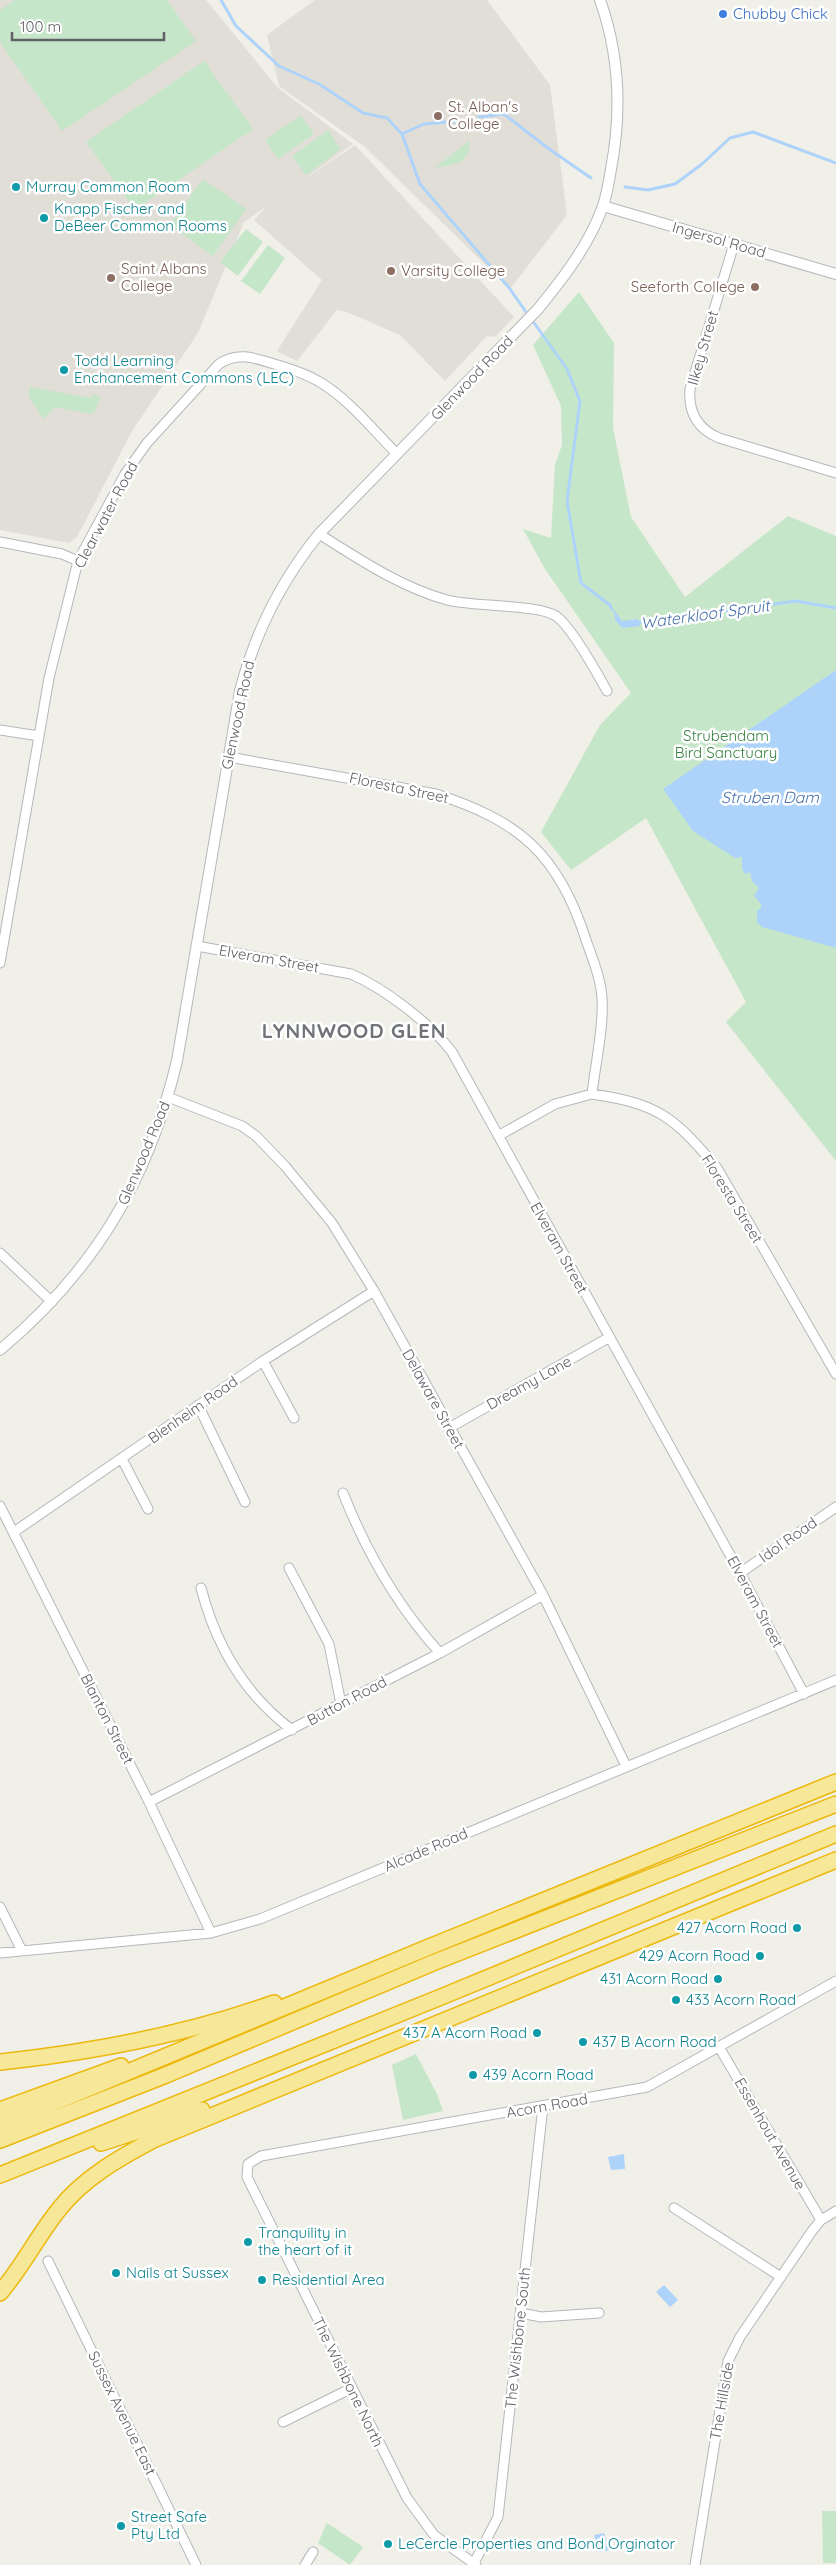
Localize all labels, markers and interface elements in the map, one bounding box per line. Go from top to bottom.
place label: Chubby Chick [733,4,828,23]
marker: Chubby Chick [717,8,729,20]
scale bar [12,10,165,42]
text: 100 m [20,17,61,36]
place label: St. Alban's College [448,97,518,133]
marker: St. Alban's College [432,110,444,122]
place label: Murray Common Room [26,177,190,196]
marker: Murray Common Room [10,181,22,193]
place label: Knapp Fischer and DeBeer Common Rooms [54,199,227,235]
marker: Knapp Fischer and DeBeer Common Rooms [38,212,50,224]
street label: Ingersol Road [670,217,768,262]
place label: Saint Albans College [121,259,207,295]
place label: Varsity College [401,261,505,280]
marker: Varsity College [385,265,397,277]
marker: Saint Albans College [105,272,117,284]
place label: Seeforth College [631,277,745,296]
marker: Seeforth College [749,281,761,293]
street label: Ilkey Street [683,308,722,387]
street label: Glenwood Road [426,331,517,424]
place label: Todd Learning Enchancement Commons (LEC) [74,351,294,387]
marker: Todd Learning Enchancement Commons (LEC) [58,364,70,376]
street label: Clearwater Road [69,458,142,571]
water label: Waterkloof Spruit [639,595,772,633]
street label: Glenwood Road [217,659,258,771]
park label: Strubendam Bird Sanctuary [675,726,777,762]
street label: Floresta Street [348,768,451,807]
water label: Struben Dam [721,787,819,807]
street label: Elveram Street [218,940,321,977]
district label: LYNNWOOD GLEN [262,1018,446,1043]
street label: Glenwood Road [113,1098,174,1207]
street label: Floresta Street [698,1151,767,1247]
street label: Elveram Street [527,1199,592,1297]
street label: Delaware Street [398,1345,469,1452]
street label: Dreamy Lane [483,1351,575,1414]
street label: Blenheim Road [144,1372,241,1448]
street label: Idol Road [755,1513,820,1566]
street label: Elveram Street [723,1553,788,1651]
street label: Blanton Street [77,1670,138,1767]
street label: Button Road [304,1672,390,1729]
street label: Alcade Road [381,1823,470,1876]
place label: 427 Acorn Road [677,1918,787,1937]
marker: 427 Acorn Road [791,1922,803,1934]
place label: 429 Acorn Road [639,1946,750,1965]
marker: 429 Acorn Road [754,1950,766,1962]
place label: 431 Acorn Road [600,1969,708,1988]
marker: 431 Acorn Road [712,1973,724,1985]
place label: 433 Acorn Road [686,1990,796,2009]
marker: 433 Acorn Road [670,1994,682,2006]
place label: 437 A Acorn Road [403,2023,527,2042]
marker: 437 A Acorn Road [531,2027,543,2039]
place label: 437 B Acorn Road [593,2032,717,2051]
marker: 437 B Acorn Road [577,2036,589,2048]
place label: 439 Acorn Road [483,2065,594,2084]
marker: 439 Acorn Road [467,2069,479,2081]
street label: Essenhout Avenue [731,2074,810,2193]
street label: Acorn Road [505,2089,589,2122]
place label: Tranquility in the heart of it [258,2223,352,2259]
marker: Tranquility in the heart of it [242,2236,254,2248]
place label: Nails at Sussex [126,2263,229,2282]
street label: The Wishbone South [501,2266,534,2410]
marker: Nails at Sussex [110,2267,122,2279]
place label: Residential Area [272,2270,385,2289]
marker: Residential Area [256,2274,268,2286]
street label: The Wishbone North [309,2314,388,2450]
street label: Sussex Avenue East [84,2348,161,2478]
street label: The Hillside [705,2360,738,2441]
place label: Street Safe Pty Ltd [131,2507,207,2543]
marker: Street Safe Pty Ltd [115,2520,127,2532]
place label: LeCercle Properties and Bond Orginator [398,2534,676,2553]
marker: LeCercle Properties and Bond Orginator [382,2538,394,2550]

